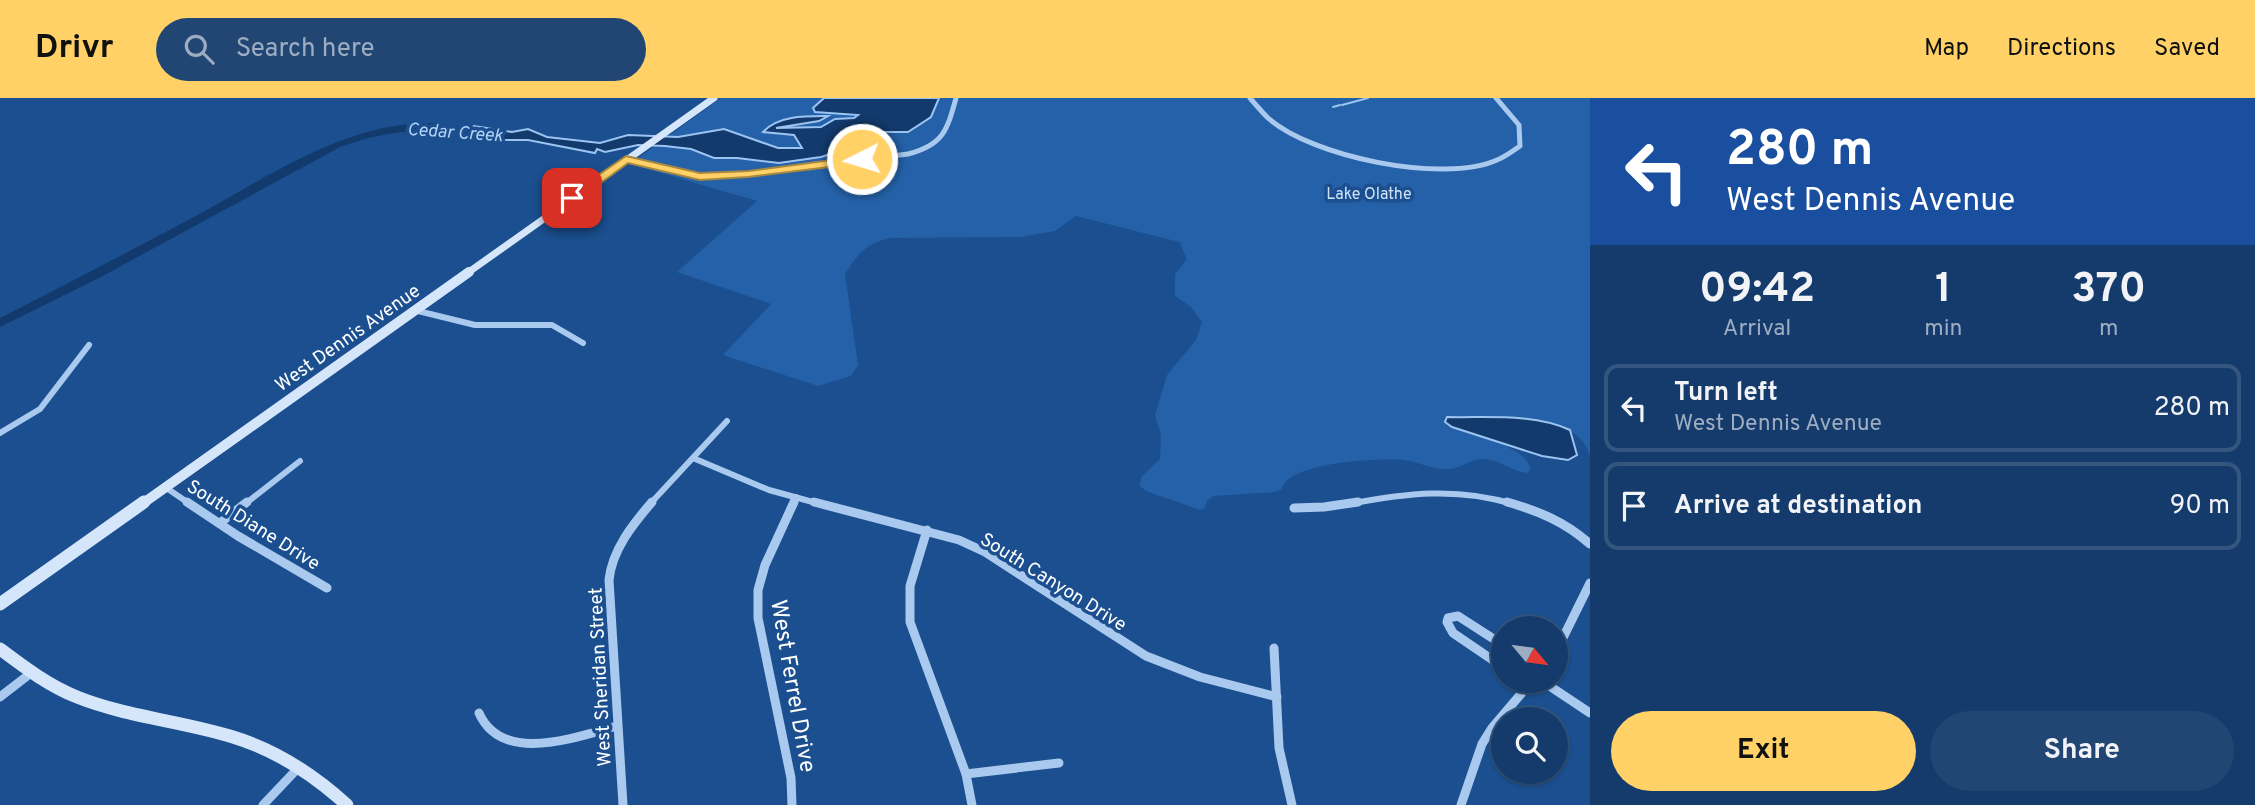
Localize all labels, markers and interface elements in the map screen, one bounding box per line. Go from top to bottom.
search box [156,18,646,81]
text: Drivr [35,28,114,70]
icon: search [180,30,218,68]
text: Search here [236,33,375,66]
text: Map [1924,34,1969,64]
text: Directions [2007,34,2116,64]
text: Saved [2154,34,2220,64]
water label: Cedar Creek [406,119,504,148]
text: 280 m [1726,121,1873,183]
position arrow [825,122,899,196]
icon: left [1611,126,1702,217]
pin [542,168,602,228]
icon: arrive [553,179,591,217]
text: West Dennis Avenue [1726,182,2015,222]
park label: Lake Olathe [1326,185,1412,205]
text: 09:42 [1699,264,1815,317]
text: 1 [1935,264,1952,317]
text: 370 [2071,264,2146,317]
street label: West Dennis Avenue [271,280,425,398]
text: Arrival [1723,315,1791,344]
text: min [1924,315,1962,344]
text: m [2099,315,2118,344]
text: Turn left [1674,377,1778,410]
icon: left [1615,389,1653,427]
text: 280 m [2154,392,2230,425]
text: West Dennis Avenue [1674,410,1882,439]
street label: South Diane Drive [182,475,324,576]
icon: arrive [1615,487,1653,525]
text: Arrive at destination [1674,490,1922,523]
text: 90 m [2170,490,2230,523]
street label: South Canyon Drive [975,528,1131,637]
street label: West Sheridan Street [584,587,618,767]
street label: West Ferrel Drive [762,598,821,775]
north arrow [1491,616,1568,693]
map controls [1491,616,1568,784]
button: search [1491,707,1568,784]
button: Exit [1611,711,1916,791]
button: Share [1930,711,2234,791]

